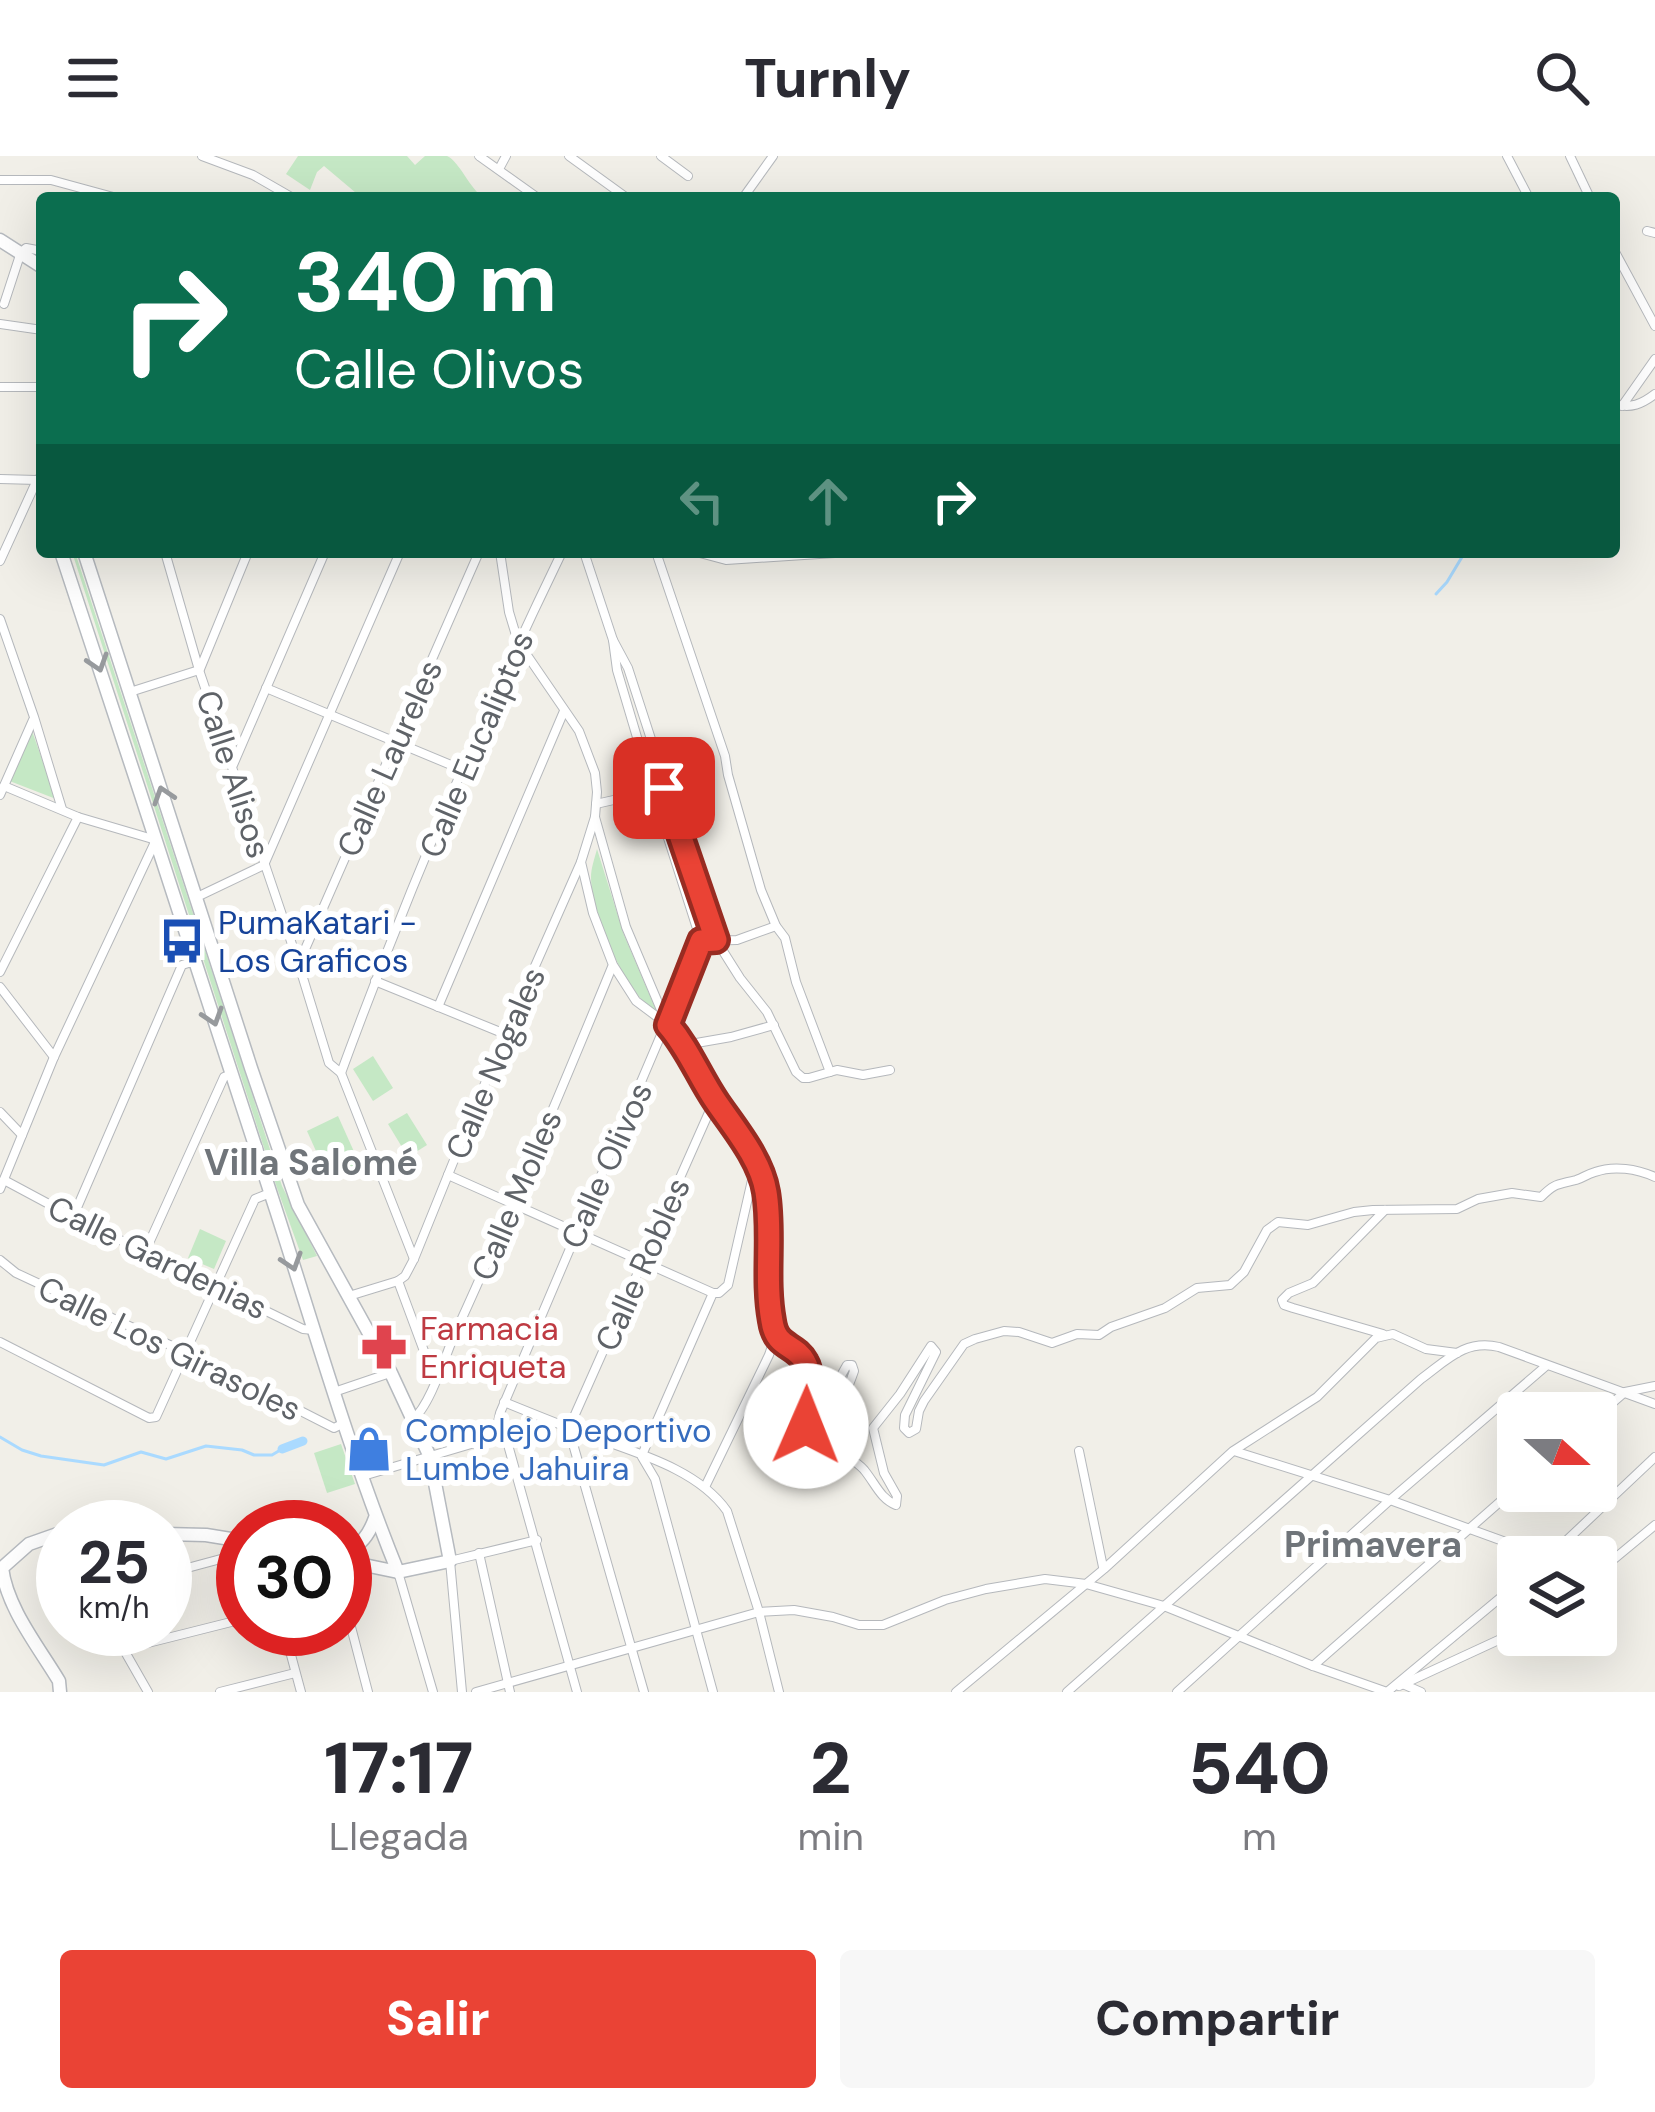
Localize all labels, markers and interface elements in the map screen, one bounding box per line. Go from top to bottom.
text: Turnly [744,43,911,114]
icon: menu [60,45,126,111]
icon: search [1529,45,1595,111]
text: 340 m [294,228,557,337]
icon: right [96,240,252,396]
text: Calle Olivos [294,334,584,405]
icon: left [669,468,735,534]
icon: ahead [795,468,861,534]
icon: right [921,468,987,534]
street label: Calle Eucaliptos [409,624,544,864]
one-way arrow [84,652,109,673]
street label: Calle Laureles [327,653,452,863]
street label: Calle Alisos [186,685,281,863]
pin [613,737,715,839]
icon: arrive [631,755,697,821]
one-way arrow [153,785,178,806]
place label: PumaKatari - Los Graficos [218,901,417,982]
bus stop icon: PumaKatari - Los Graficos [157,916,207,966]
street label: Calle Nogales [436,961,555,1166]
one-way arrow [199,1006,224,1027]
street label: Calle Olivos [551,1075,662,1255]
street label: Calle Molles [461,1103,572,1287]
district label: Villa Salomé [204,1139,418,1186]
street label: Calle Robles [585,1171,700,1358]
street label: Calle Gardenias [41,1186,275,1329]
one-way arrow [278,1251,303,1272]
street label: Calle Los Girasoles [31,1266,308,1431]
place label: Farmacia Enriqueta [420,1307,566,1388]
pharmacy icon: Farmacia Enriqueta [359,1322,409,1372]
position arrow [743,1363,869,1489]
north arrow [1497,1392,1617,1512]
map controls [1497,1392,1617,1656]
place label: Complejo Deportivo Lumbe Jahuira [405,1409,712,1490]
shop icon: Complejo Deportivo Lumbe Jahuira [344,1424,394,1474]
speed limit sign: 30 [216,1500,372,1656]
district label: Primavera [1284,1521,1462,1568]
text: 25 [78,1523,150,1602]
button: layers [1497,1536,1617,1656]
text: km/h [79,1588,149,1627]
text: 17:17 [324,1722,473,1815]
text: 2 [810,1722,851,1815]
text: 540 [1188,1722,1331,1815]
text: Llegada [329,1811,469,1862]
text: min [797,1811,864,1862]
text: m [1242,1811,1277,1862]
button: Salir [60,1950,816,2088]
button: Compartir [840,1950,1595,2088]

